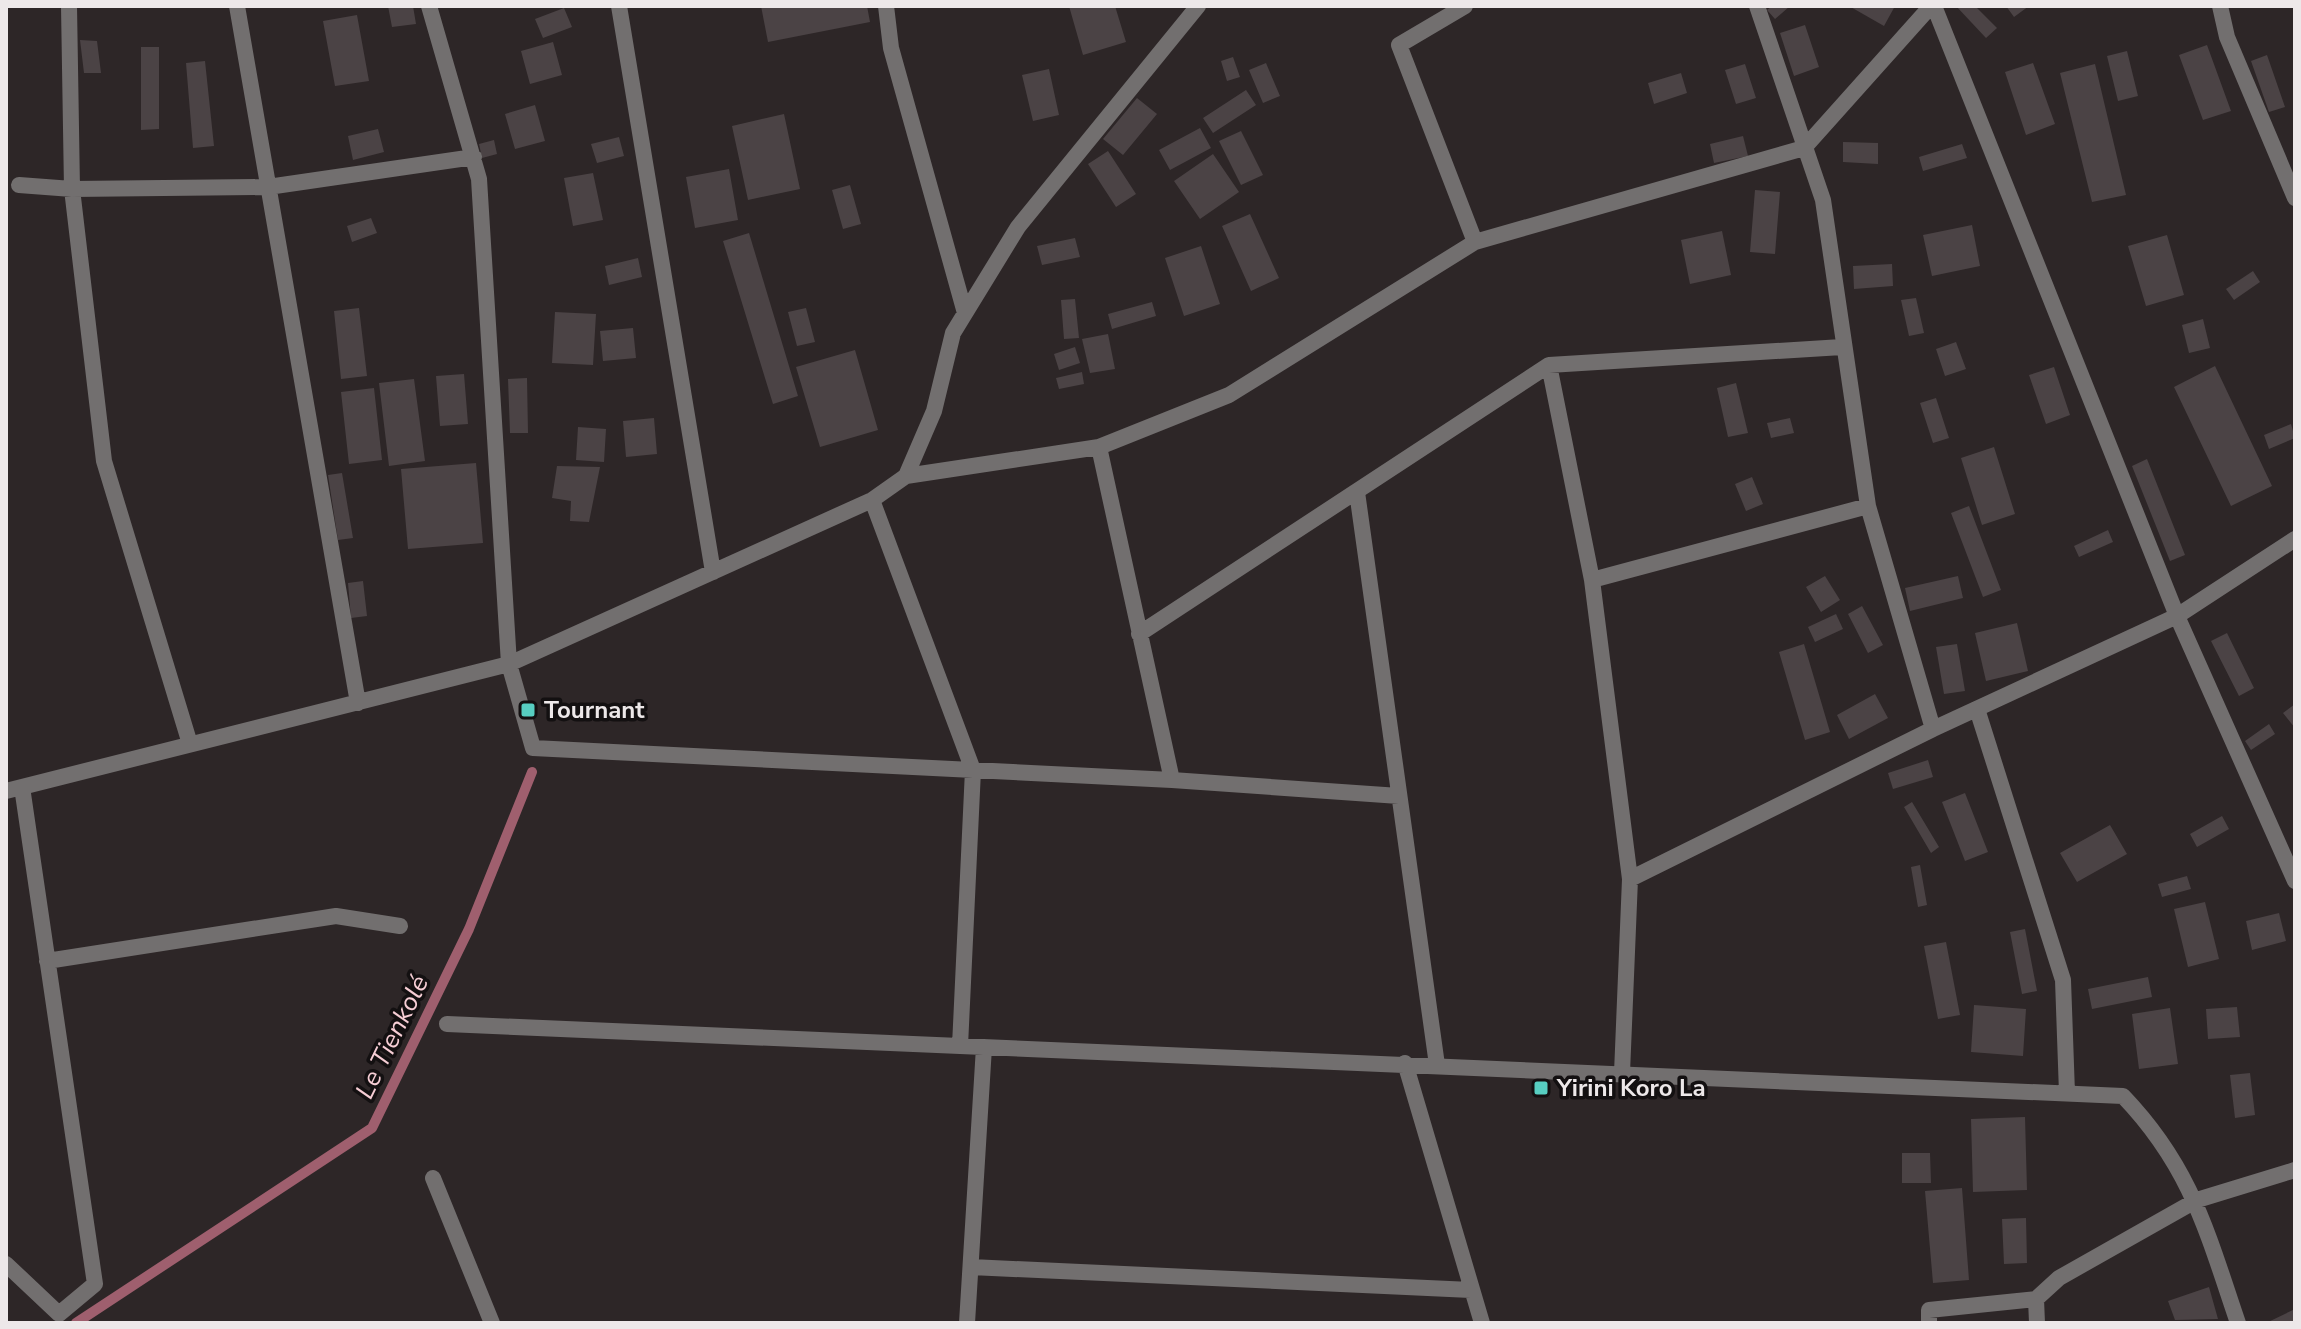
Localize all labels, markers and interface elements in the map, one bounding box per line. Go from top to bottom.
place label: Tournant [544,694,645,726]
marker: Tournant [519,701,537,719]
water label: Le Tienkolé [347,969,437,1105]
place label: Yirini Koro La [1556,1072,1706,1104]
marker: Yirini Koro La [1532,1079,1550,1097]

